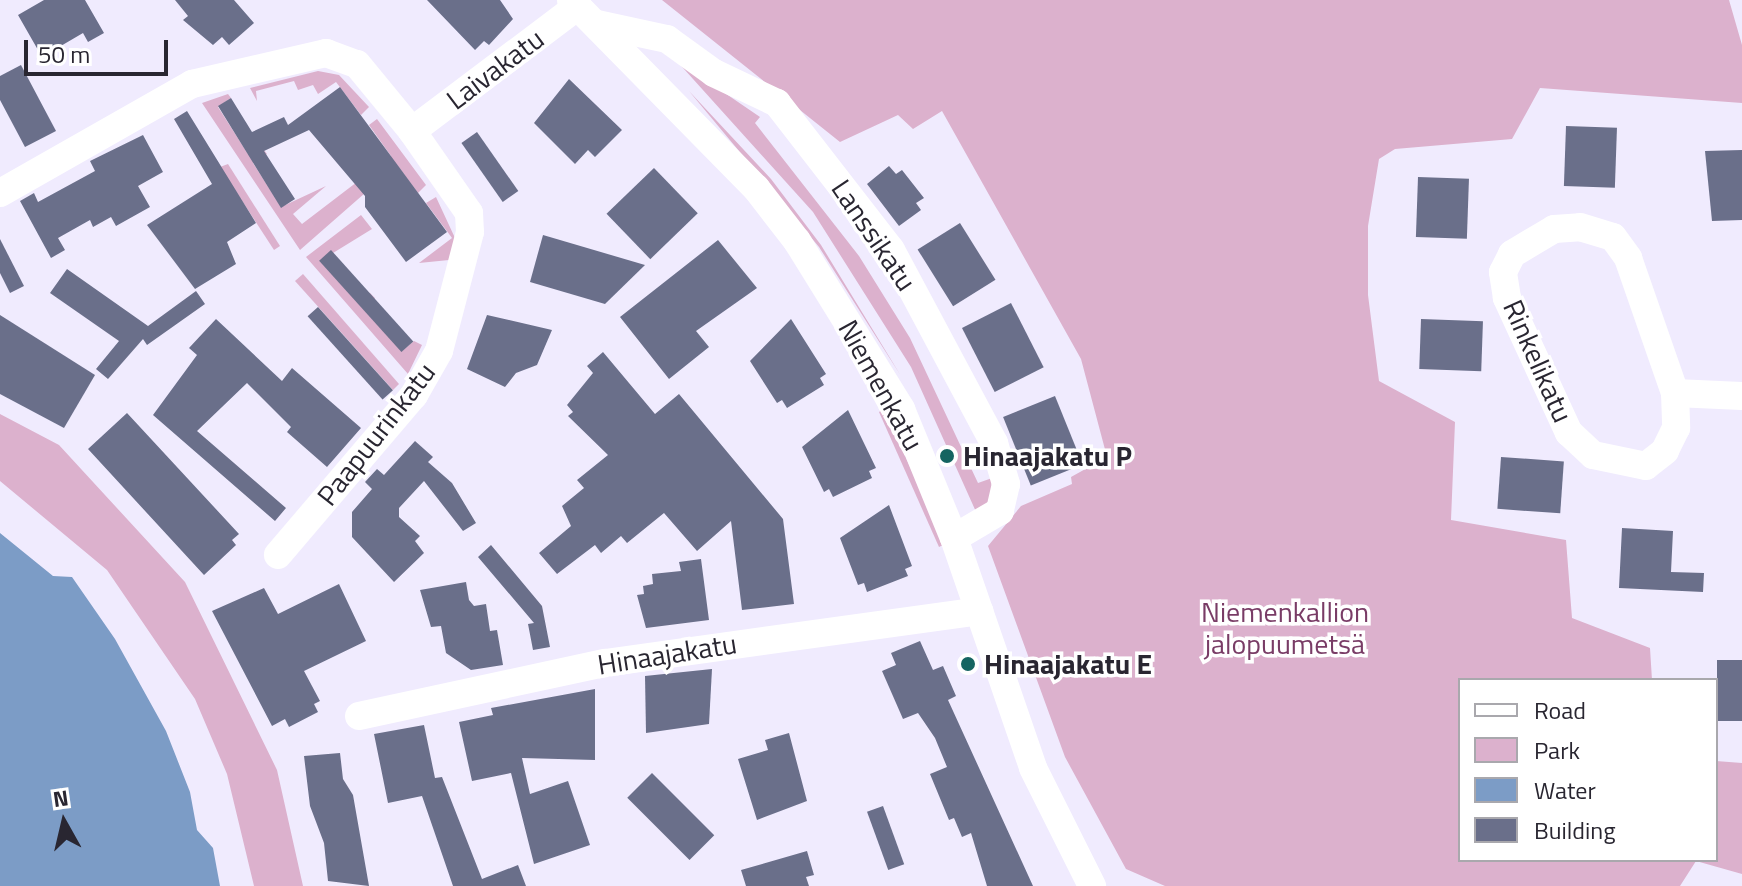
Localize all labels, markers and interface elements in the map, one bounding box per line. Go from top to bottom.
street label: Laivakatu [440,22,550,116]
scale bar [28,24,172,74]
text: 50 m [38,36,90,72]
street label: Lanssikatu [825,173,923,297]
street label: Rinkelikatu [1496,295,1580,427]
street label: Niemenkatu [831,314,931,456]
street label: Paapuurinkatu [310,356,442,512]
place label: Hinaajakatu P [963,439,1132,473]
marker: Hinaajakatu P [938,447,956,465]
park label: Niemenkallion jalopuumetsä [1201,595,1369,661]
street label: Hinaajakatu [595,626,739,682]
place label: Hinaajakatu E [984,647,1152,681]
marker: Hinaajakatu E [959,655,977,673]
legend [1458,678,1718,862]
text: Road [1534,692,1586,728]
text: Park [1534,732,1580,768]
text: Water [1534,772,1596,808]
text: N [51,780,71,816]
north arrow [24,782,104,862]
text: Building [1534,812,1616,848]

